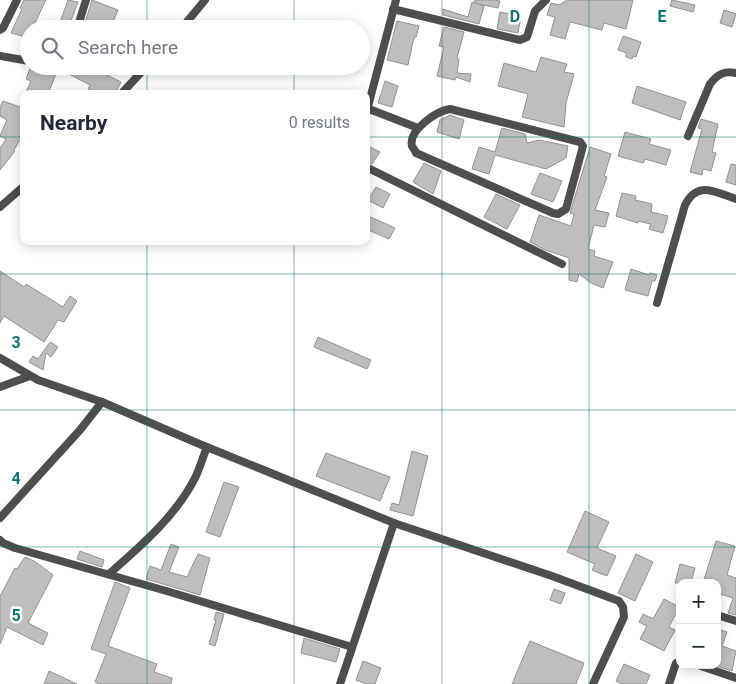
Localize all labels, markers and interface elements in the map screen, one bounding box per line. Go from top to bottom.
text: D [510,7,520,26]
text: E [658,7,667,26]
search box [20,20,370,75]
icon: search [38,34,66,62]
text: Search here [78,36,178,59]
text: Nearby [40,111,107,135]
text: 0 results [289,113,350,132]
text: 3 [11,333,21,352]
text: 4 [11,469,21,488]
map controls [676,579,721,669]
button: + [676,579,721,624]
text: 5 [11,606,21,625]
button: − [676,624,721,669]

